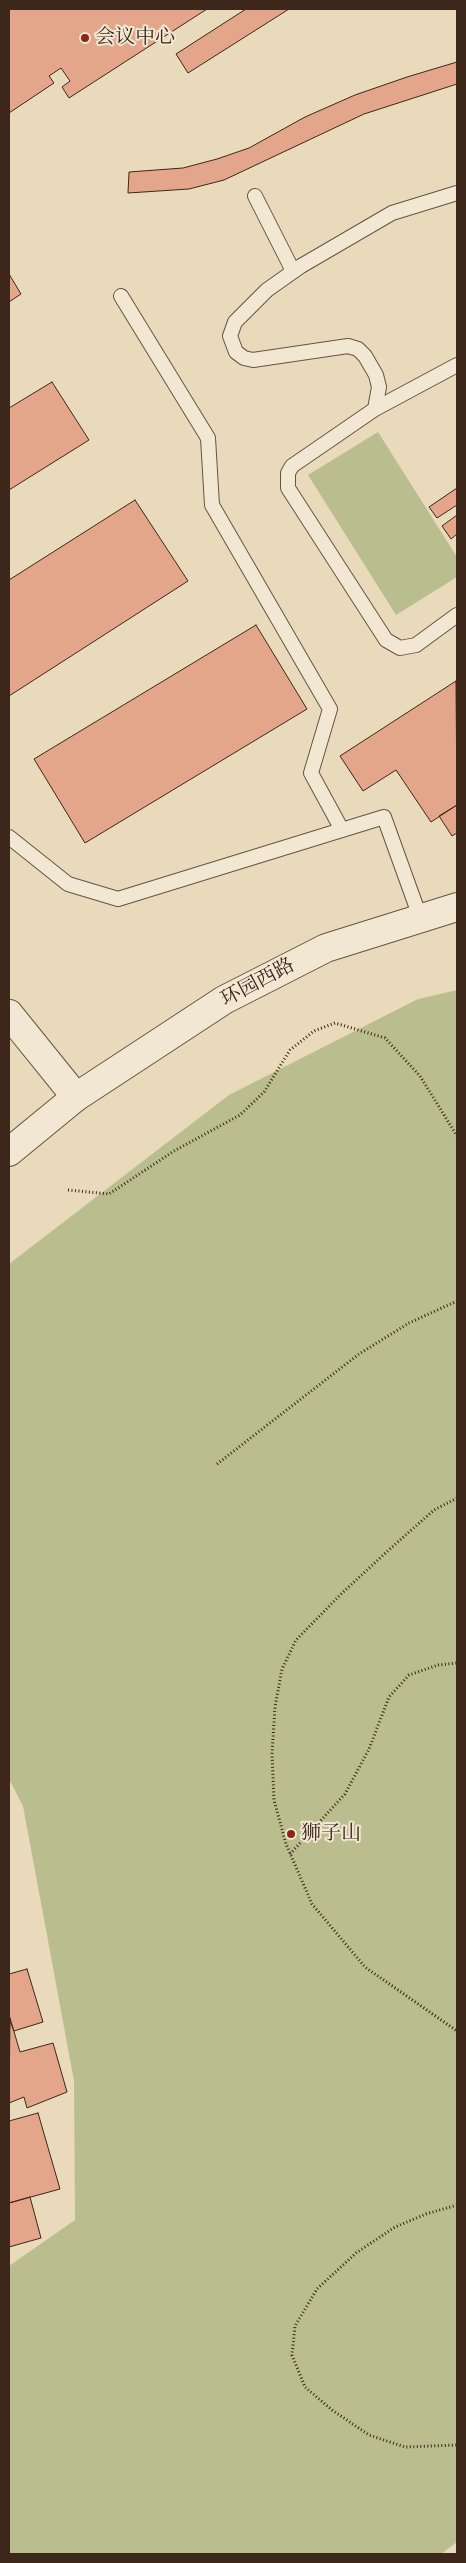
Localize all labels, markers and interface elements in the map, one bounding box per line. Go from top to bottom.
place label: 会议中心 [95,26,175,50]
marker: 会议中心 [79,32,91,44]
street label: 环园西路 [217,954,299,1012]
place label: 狮子山 [301,1822,361,1846]
marker: 狮子山 [285,1828,297,1840]

